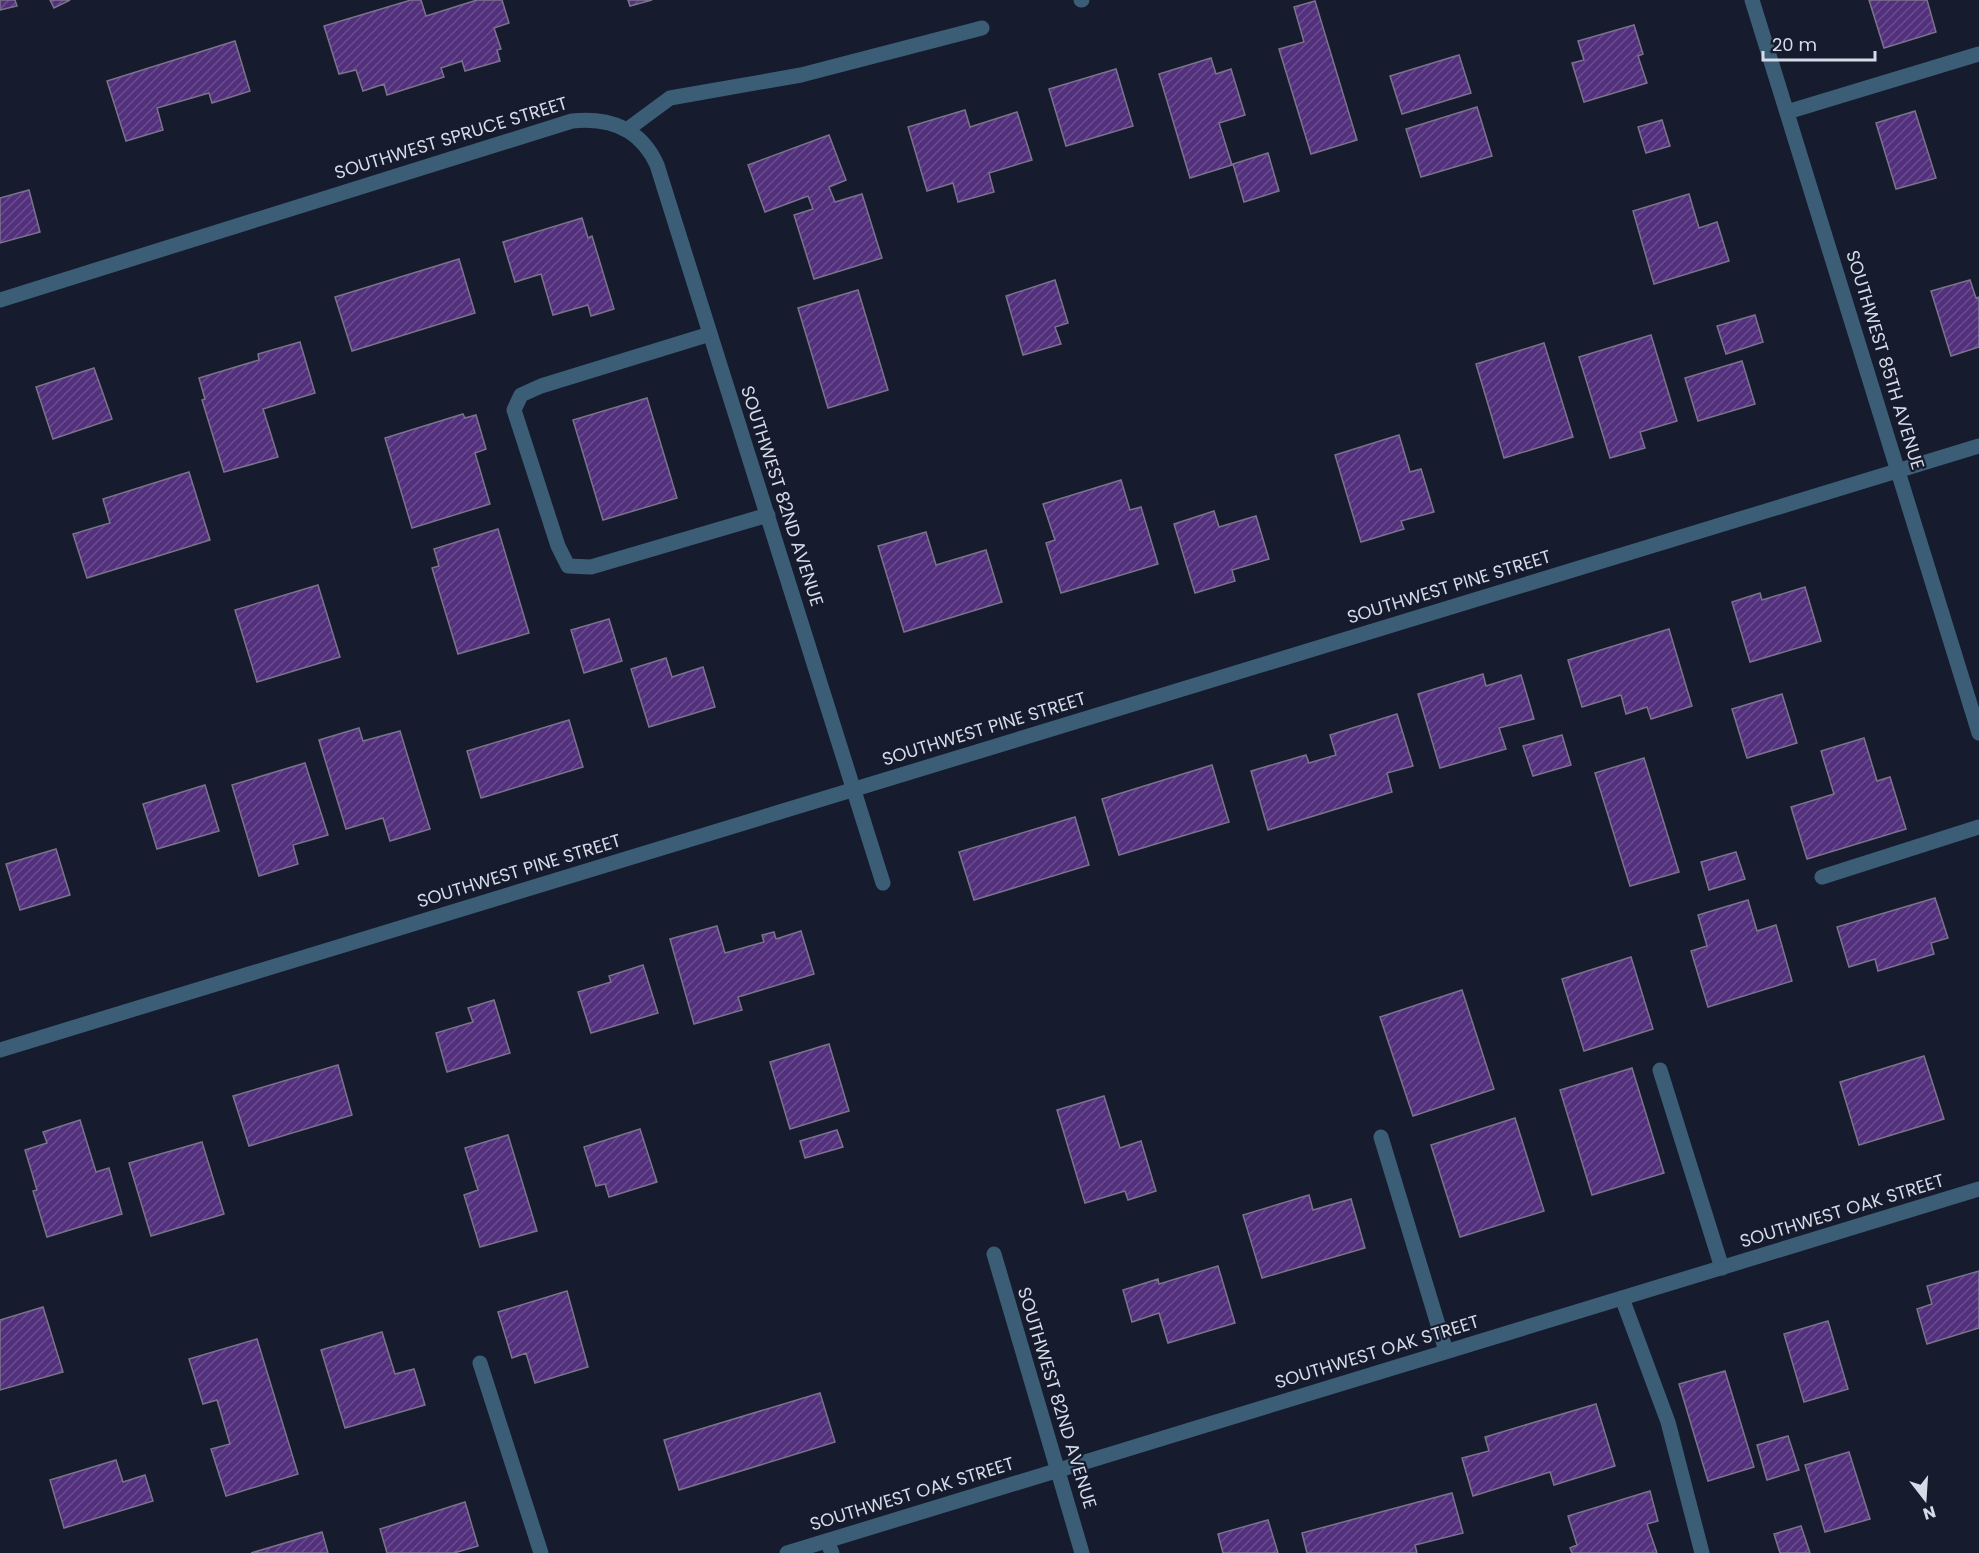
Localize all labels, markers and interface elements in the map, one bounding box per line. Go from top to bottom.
scale bar [1763,24,1876,62]
text: 20 m [1772,32,1817,57]
street label: SOUTHWEST SPRUCE STREET [331,90,571,185]
street label: SOUTHWEST 85TH AVENUE [1840,247,1931,473]
street label: SOUTHWEST 82ND AVENUE [735,382,830,609]
street label: SOUTHWEST PINE STREET [1344,544,1554,629]
street label: SOUTHWEST PINE STREET [879,686,1089,771]
street label: SOUTHWEST PINE STREET [414,828,624,913]
street label: SOUTHWEST OAK STREET [1737,1167,1947,1254]
street label: SOUTHWEST 82ND AVENUE [1012,1284,1103,1512]
street label: SOUTHWEST OAK STREET [1272,1308,1482,1395]
street label: SOUTHWEST OAK STREET [807,1450,1017,1537]
north arrow [1895,1469,1955,1529]
text: N [1920,1500,1938,1526]

